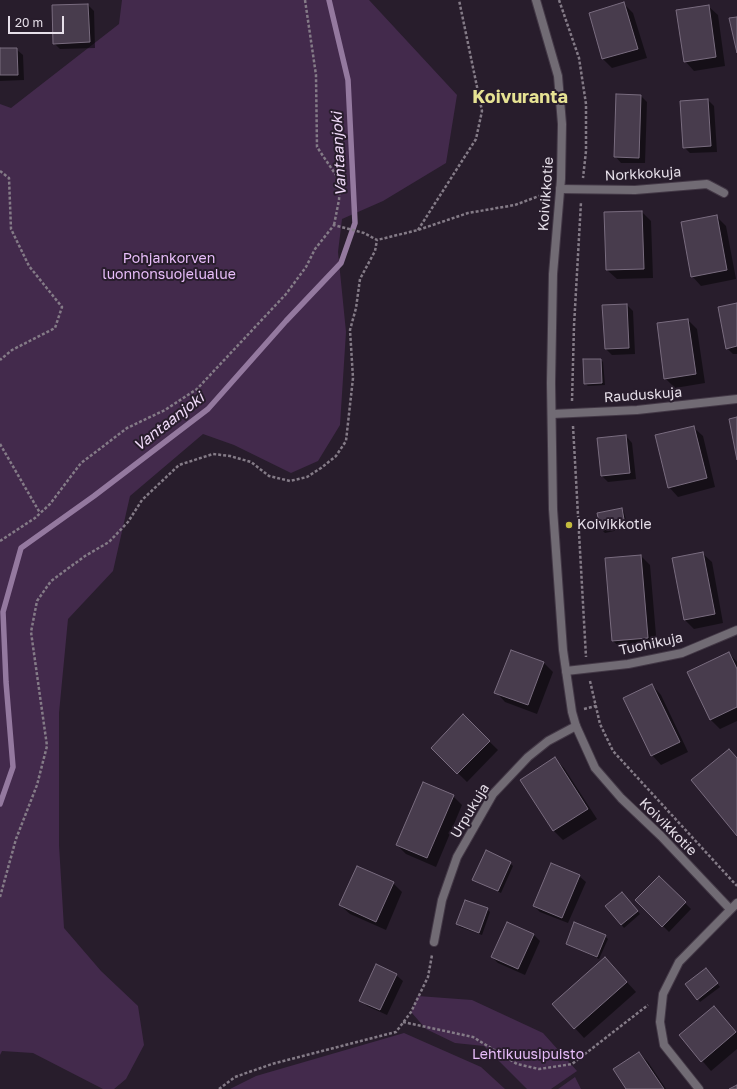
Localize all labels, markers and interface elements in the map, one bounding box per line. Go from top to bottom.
scale bar [10,8,66,34]
text: 20 m [15,15,43,30]
district label: Koivuranta [472,86,568,108]
water label: Vantaanjoki [328,111,350,197]
street label: Koivikkotie [535,156,557,232]
street label: Norkkokuja [604,164,682,184]
park label: Pohjankorven luonnonsuojelualue [102,251,236,284]
street label: Rauduskuja [603,384,683,406]
water label: Vantaanjoki [130,389,208,455]
place label: Koivikkotie [577,517,652,533]
marker: Koivikkotie [564,520,574,530]
street label: Tuohikuja [618,629,684,659]
street label: Urpukuja [447,781,493,841]
street label: Koivikkotie [636,795,700,859]
park label: Lehtikuusipuisto [472,1047,584,1063]

